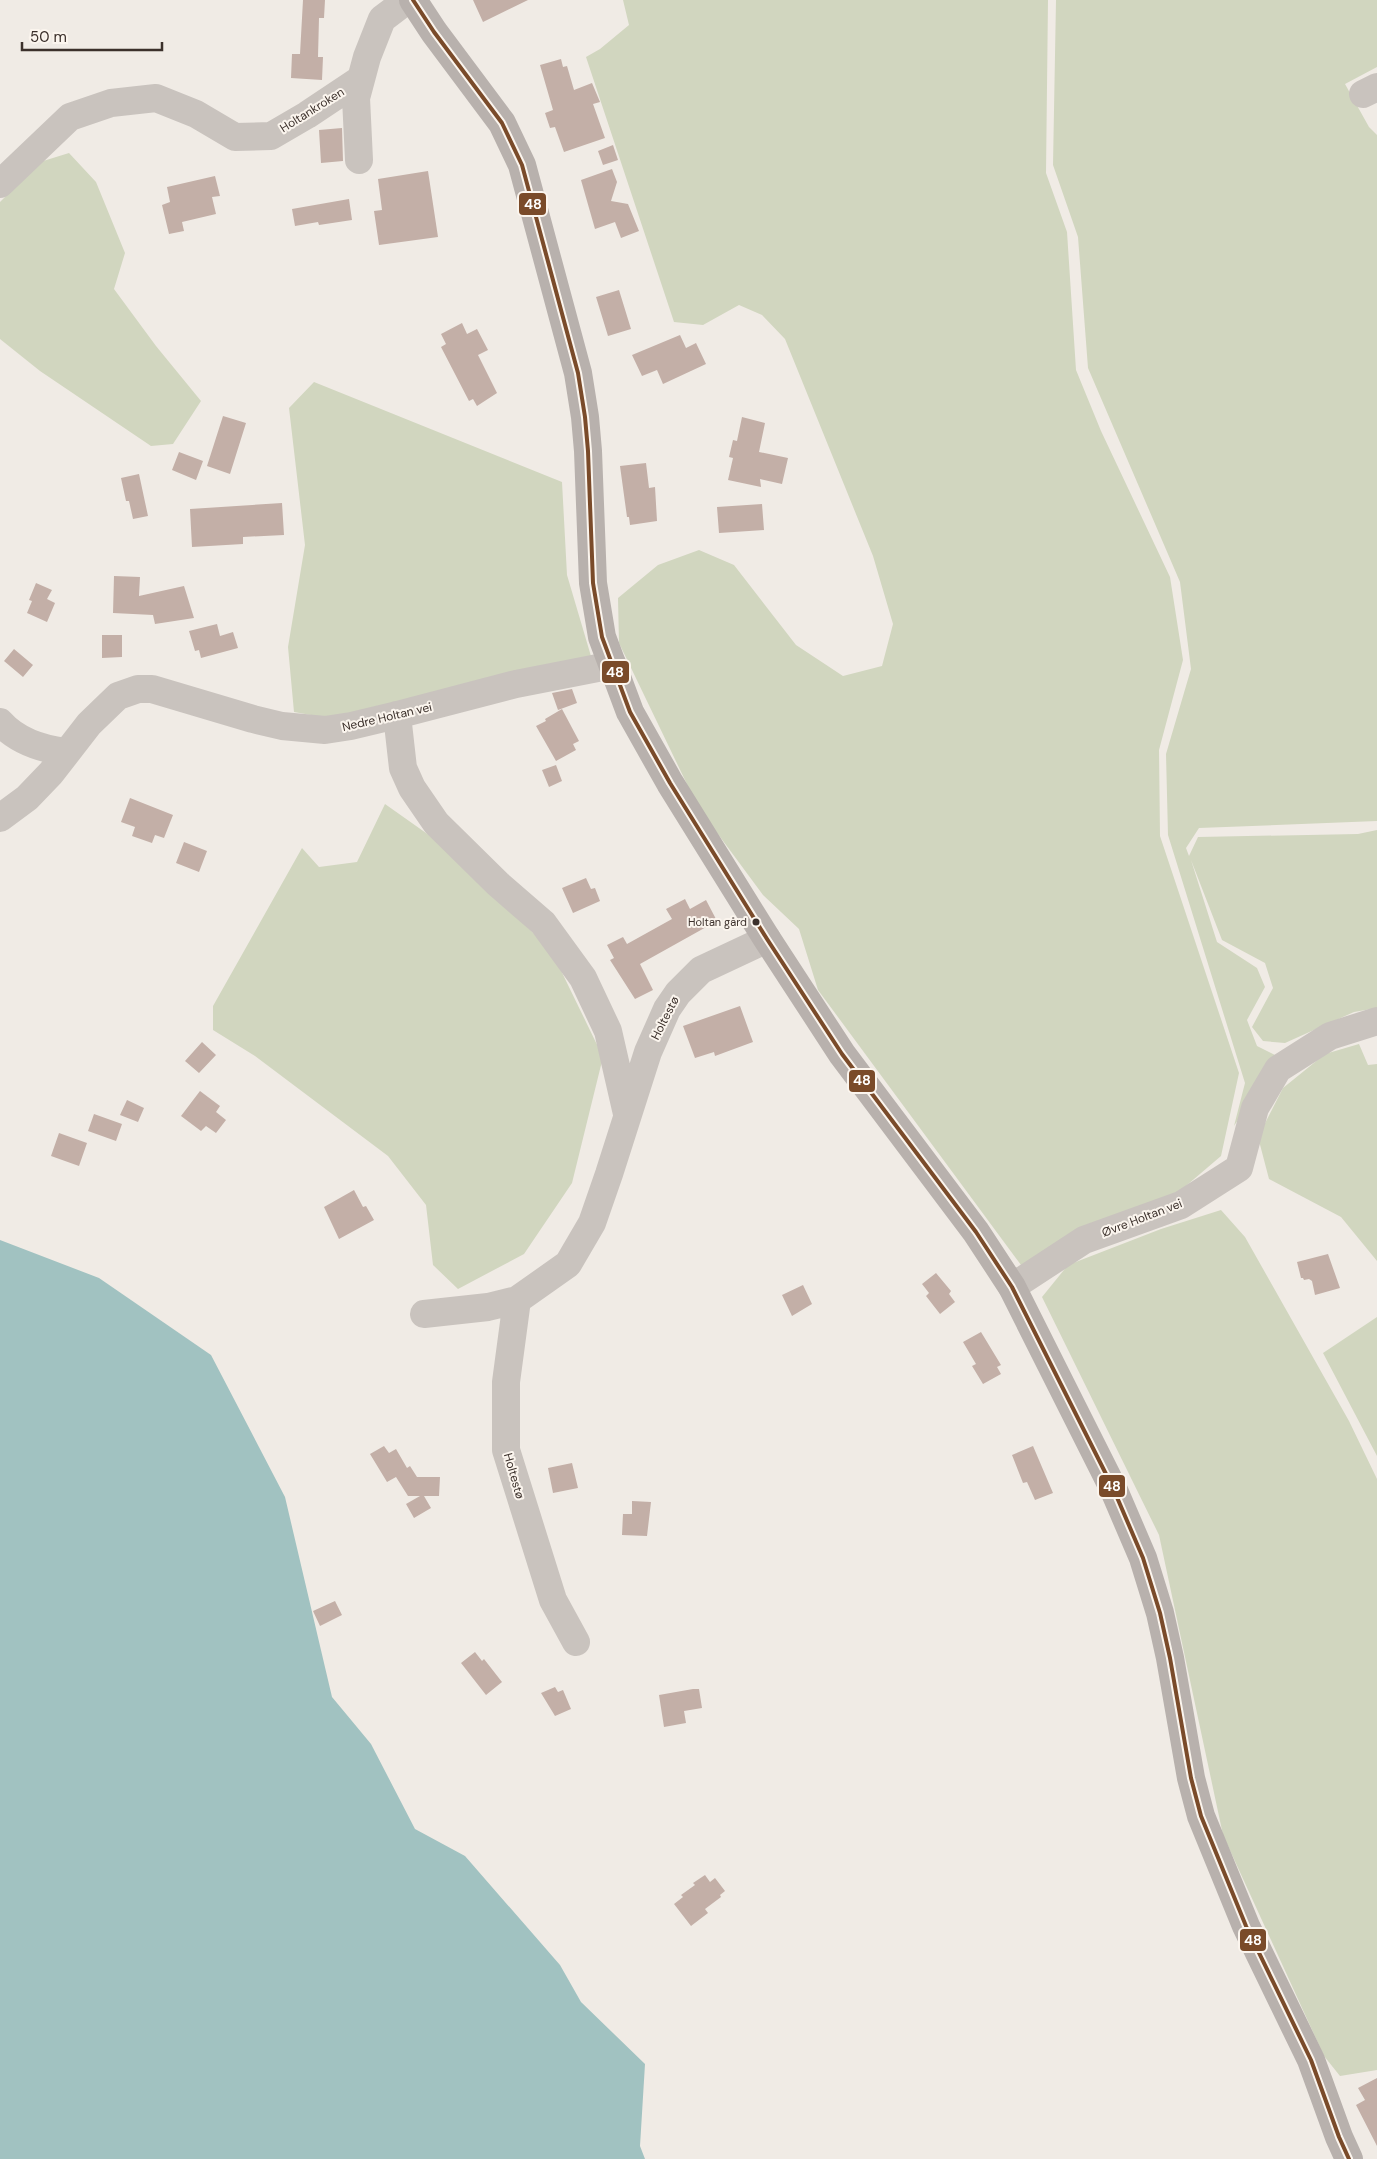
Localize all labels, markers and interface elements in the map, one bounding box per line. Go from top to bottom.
scale bar [22,20,162,52]
text: 50 m [30,27,67,47]
street label: Holtankroken [277,84,347,136]
line badge: 48 [518,192,547,216]
text: 48 [524,195,542,213]
line badge: 48 [601,660,630,684]
text: 48 [606,663,624,681]
street label: Nedre Holtan vei [340,699,434,735]
place label: Holtan gård [688,915,747,929]
marker: Holtan gård [751,917,761,927]
street label: Holtestø [647,993,683,1043]
line badge: 48 [848,1069,876,1093]
text: 48 [853,1071,871,1089]
street label: Øvre Holtan vei [1100,1195,1185,1241]
street label: Holtestø [500,1451,528,1501]
line badge: 48 [1098,1474,1126,1498]
text: 48 [1103,1477,1121,1495]
line badge: 48 [1239,1928,1267,1952]
text: 48 [1244,1931,1262,1949]

